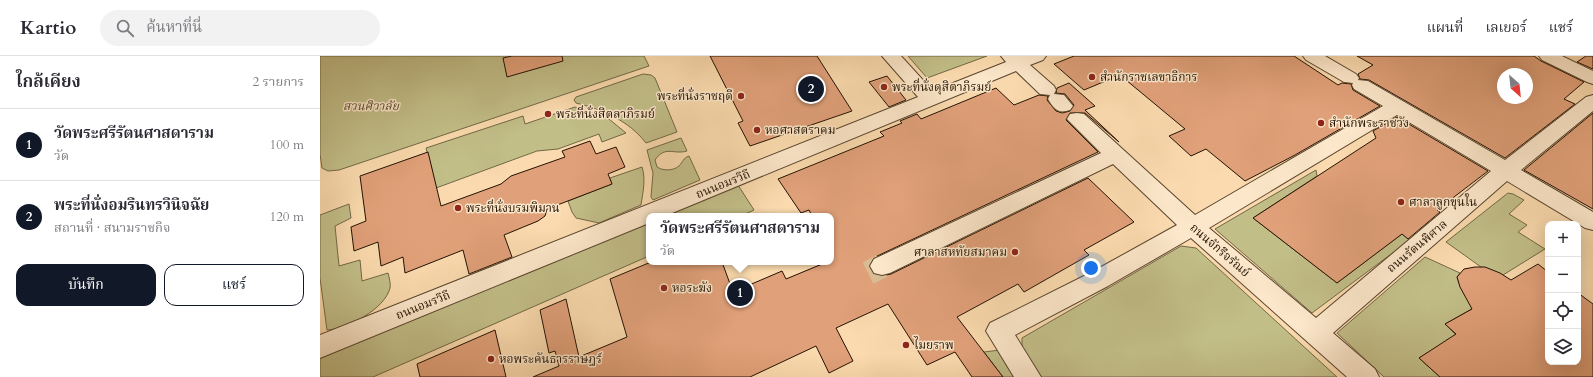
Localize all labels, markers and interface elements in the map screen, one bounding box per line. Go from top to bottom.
search box [100,10,380,46]
text: Kartio [20,15,76,41]
icon: search [114,17,136,39]
text: ค้นหาที่นี่ [146,17,202,37]
text: แผนที่ [1427,18,1463,37]
text: เลเยอร์ [1485,18,1527,37]
text: แชร์ [1549,18,1573,37]
north arrow [1497,68,1533,104]
place label: สำนักราชเลขาธิการ [1100,69,1197,85]
text: ใกล้เคียง [16,70,81,93]
marker: สำนักราชเลขาธิการ [1087,72,1097,82]
text: 2 รายการ [252,73,304,91]
pin: 2 [798,74,824,104]
place label: พระที่นั่งดุสิตาภิรมย์ [892,78,991,95]
marker: พระที่นั่งดุสิตาภิรมย์ [879,82,889,92]
place label: พระที่นั่งราชฤดี [657,87,733,104]
marker: พระที่นั่งราชฤดี [736,91,746,101]
park label: สวนศิวาลัย [343,98,400,114]
place label: พระที่นั่งสีตลาภิรมย์ [556,105,655,122]
marker: พระที่นั่งสีตลาภิรมย์ [543,109,553,119]
place label: สำนักพระราชวัง [1329,115,1409,131]
marker: สำนักพระราชวัง [1316,118,1326,128]
place label: หอศาสตราคม [765,122,836,138]
text: วัดพระศรีรัตนศาสดาราม [54,123,214,143]
marker: หอศาสตราคม [752,125,762,135]
text: 1 [26,136,32,154]
text: 100 m [270,136,304,154]
text: วัด [54,147,69,165]
street label: ถนนอมรวิถี [693,166,753,202]
place label: ศาลาลูกขุนใน [1409,193,1477,210]
text: พระที่นั่งอมรินทรวินิจฉัย [54,195,209,215]
marker: ศาลาลูกขุนใน [1396,197,1406,207]
place label: พระที่นั่งบรมพิมาน [466,199,560,216]
marker: พระที่นั่งบรมพิมาน [453,203,463,213]
text: 2 [26,208,32,226]
text: 120 m [270,208,304,226]
popup [646,213,834,265]
street label: ถนนรัตนพิศาล [1383,216,1451,276]
text: วัดพระศรีรัตนศาสดาราม [660,218,820,238]
text: สถานที่ · สนามราชกิจ [54,219,170,237]
street label: ถนนจักรีจรัณย์ [1187,220,1253,280]
map controls [1545,221,1581,365]
button: + [1545,221,1581,257]
text: วัด [660,242,675,260]
place label: ศาลาสหทัยสมาคม [914,244,1007,260]
marker: ศาลาสหทัยสมาคม [1010,247,1020,257]
button: − [1545,257,1581,293]
your location [1081,258,1101,278]
button: บันทึก [16,264,156,306]
button: แชร์ [164,264,304,306]
pin: 1 [727,278,753,308]
place label: หอระฆัง [672,280,712,296]
marker: หอระฆัง [659,283,669,293]
street label: ถนนอมรวิถี [393,287,453,323]
button: locate [1545,293,1581,329]
button: layers [1545,329,1581,365]
place label: ไมยราพ [913,336,954,353]
marker: ไมยราพ [901,340,911,350]
place label: หอพระคันธารราษฎร์ [499,351,603,367]
marker: หอพระคันธารราษฎร์ [486,354,496,364]

